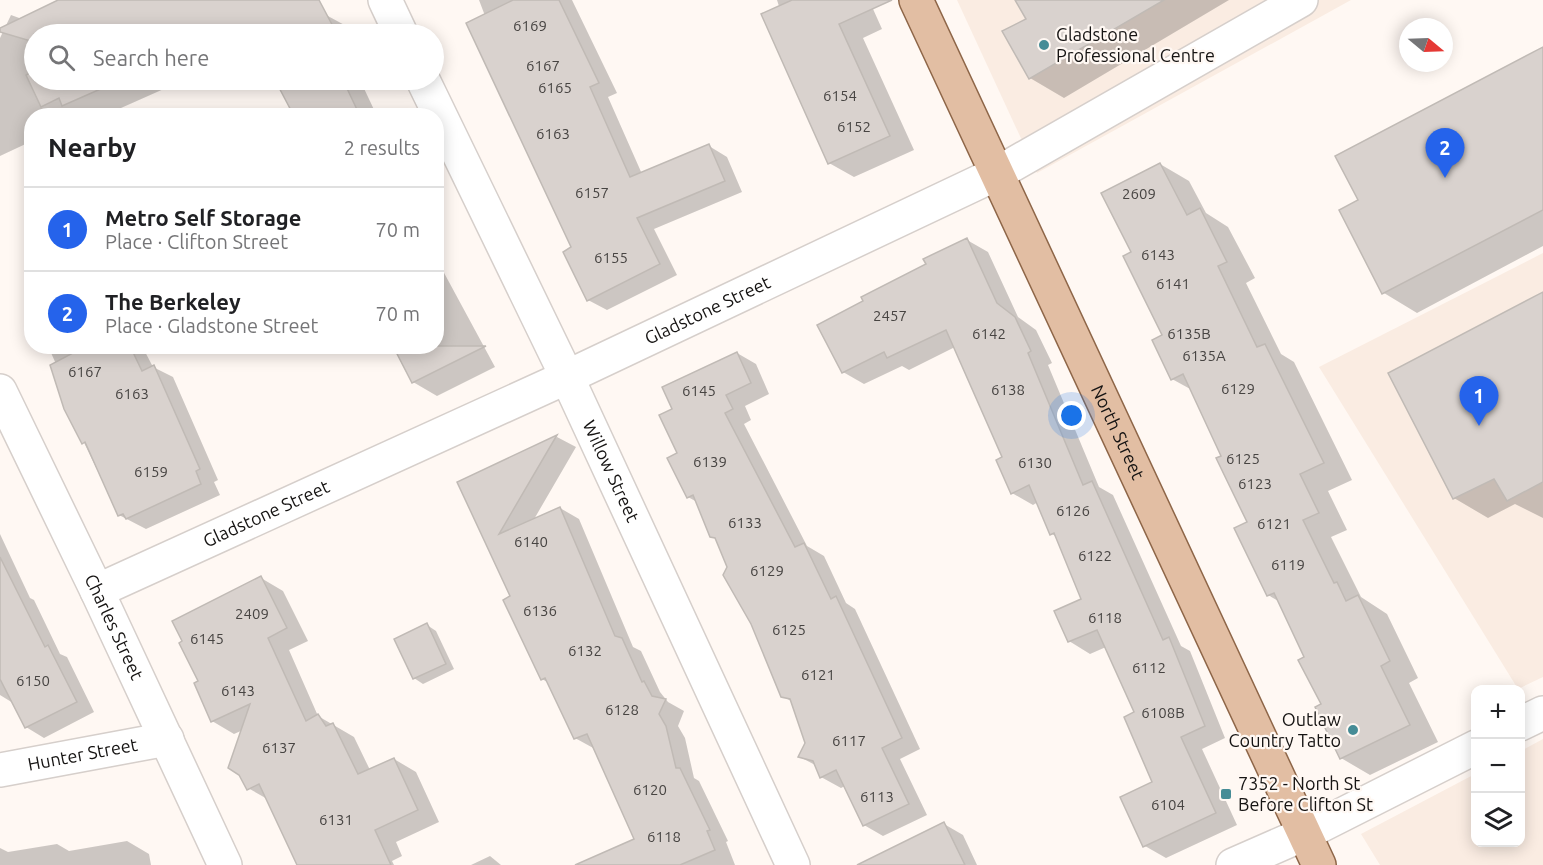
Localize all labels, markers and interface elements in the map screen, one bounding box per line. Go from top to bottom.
house number: 6169 [513,17,547,34]
north arrow [1399,18,1453,72]
search box [24,24,444,90]
place label: Gladstone Professional Centre [1056,24,1215,65]
marker: Gladstone Professional Centre [1037,38,1051,52]
icon: search [45,41,78,74]
text: Search here [93,45,209,70]
house number: 6167 [526,57,560,74]
house number: 6165 [538,79,572,96]
house number: 6154 [823,87,857,104]
house number: 6152 [837,118,871,135]
house number: 6163 [536,125,570,142]
pin: 2 [1426,128,1464,178]
text: Nearby [48,133,136,162]
text: 2 results [344,136,420,159]
house number: 6157 [575,184,609,201]
house number: 2609 [1122,185,1156,202]
text: Metro Self Storage [105,205,302,230]
text: 1 [62,218,73,241]
text: 70 m [376,218,420,241]
text: Place · Clifton Street [105,230,288,253]
house number: 6143 [1141,246,1175,263]
house number: 6155 [594,249,628,266]
street label: Gladstone Street [641,271,773,348]
house number: 6141 [1156,275,1190,292]
text: The Berkeley [105,289,241,314]
text: 2 [62,302,73,325]
text: 70 m [376,302,420,325]
house number: 2457 [873,307,907,324]
text: Place · Gladstone Street [105,314,318,337]
house number: 6142 [972,325,1006,342]
house number: 6135B [1167,325,1211,342]
house number: 6135A [1182,347,1226,364]
house number: 6167 [68,363,102,380]
pin: 1 [1460,376,1498,426]
house number: 6129 [1221,380,1255,397]
house number: 6138 [991,381,1025,398]
house number: 6145 [682,382,716,399]
street label: North Street [1088,382,1149,482]
house number: 6163 [115,385,149,402]
your location [1057,401,1086,430]
street label: Willow Street [579,417,644,525]
house number: 6125 [1226,450,1260,467]
house number: 6139 [693,453,727,470]
house number: 6130 [1018,454,1052,471]
house number: 6159 [134,463,168,480]
house number: 6123 [1238,475,1272,492]
street label: Gladstone Street [200,476,332,550]
house number: 6126 [1056,502,1090,519]
house number: 6133 [728,514,762,531]
house number: 6121 [1257,515,1291,532]
house number: 6140 [514,533,548,550]
house number: 6122 [1078,547,1112,564]
house number: 6119 [1271,556,1305,573]
house number: 6129 [750,562,784,579]
street label: Charles Street [81,571,148,683]
house number: 6136 [523,602,557,619]
house number: 2409 [235,605,269,622]
house number: 6118 [1088,609,1122,626]
house number: 6125 [772,621,806,638]
house number: 6145 [190,630,224,647]
house number: 6132 [568,642,602,659]
house number: 6112 [1132,659,1166,676]
house number: 6121 [801,666,835,683]
house number: 6150 [16,672,50,689]
house number: 6143 [221,682,255,699]
map controls [1471,685,1525,847]
button: + [1471,685,1525,739]
house number: 6128 [605,701,639,718]
house number: 6108B [1141,704,1185,721]
place label: Outlaw Country Tatto [1229,709,1341,750]
marker: Outlaw Country Tatto [1346,723,1360,737]
house number: 6117 [832,732,866,749]
street label: Hunter Street [26,734,139,774]
house number: 6137 [262,739,296,756]
button: − [1471,739,1525,793]
place label: 7352 - North St Before Clifton St [1238,773,1373,814]
house number: 6120 [633,781,667,798]
marker: 7352 - North St Before Clifton St [1219,787,1233,801]
house number: 6113 [860,788,894,805]
button: layers [1471,793,1525,847]
house number: 6104 [1151,796,1185,813]
house number: 6131 [319,811,353,828]
house number: 6118 [647,828,681,845]

